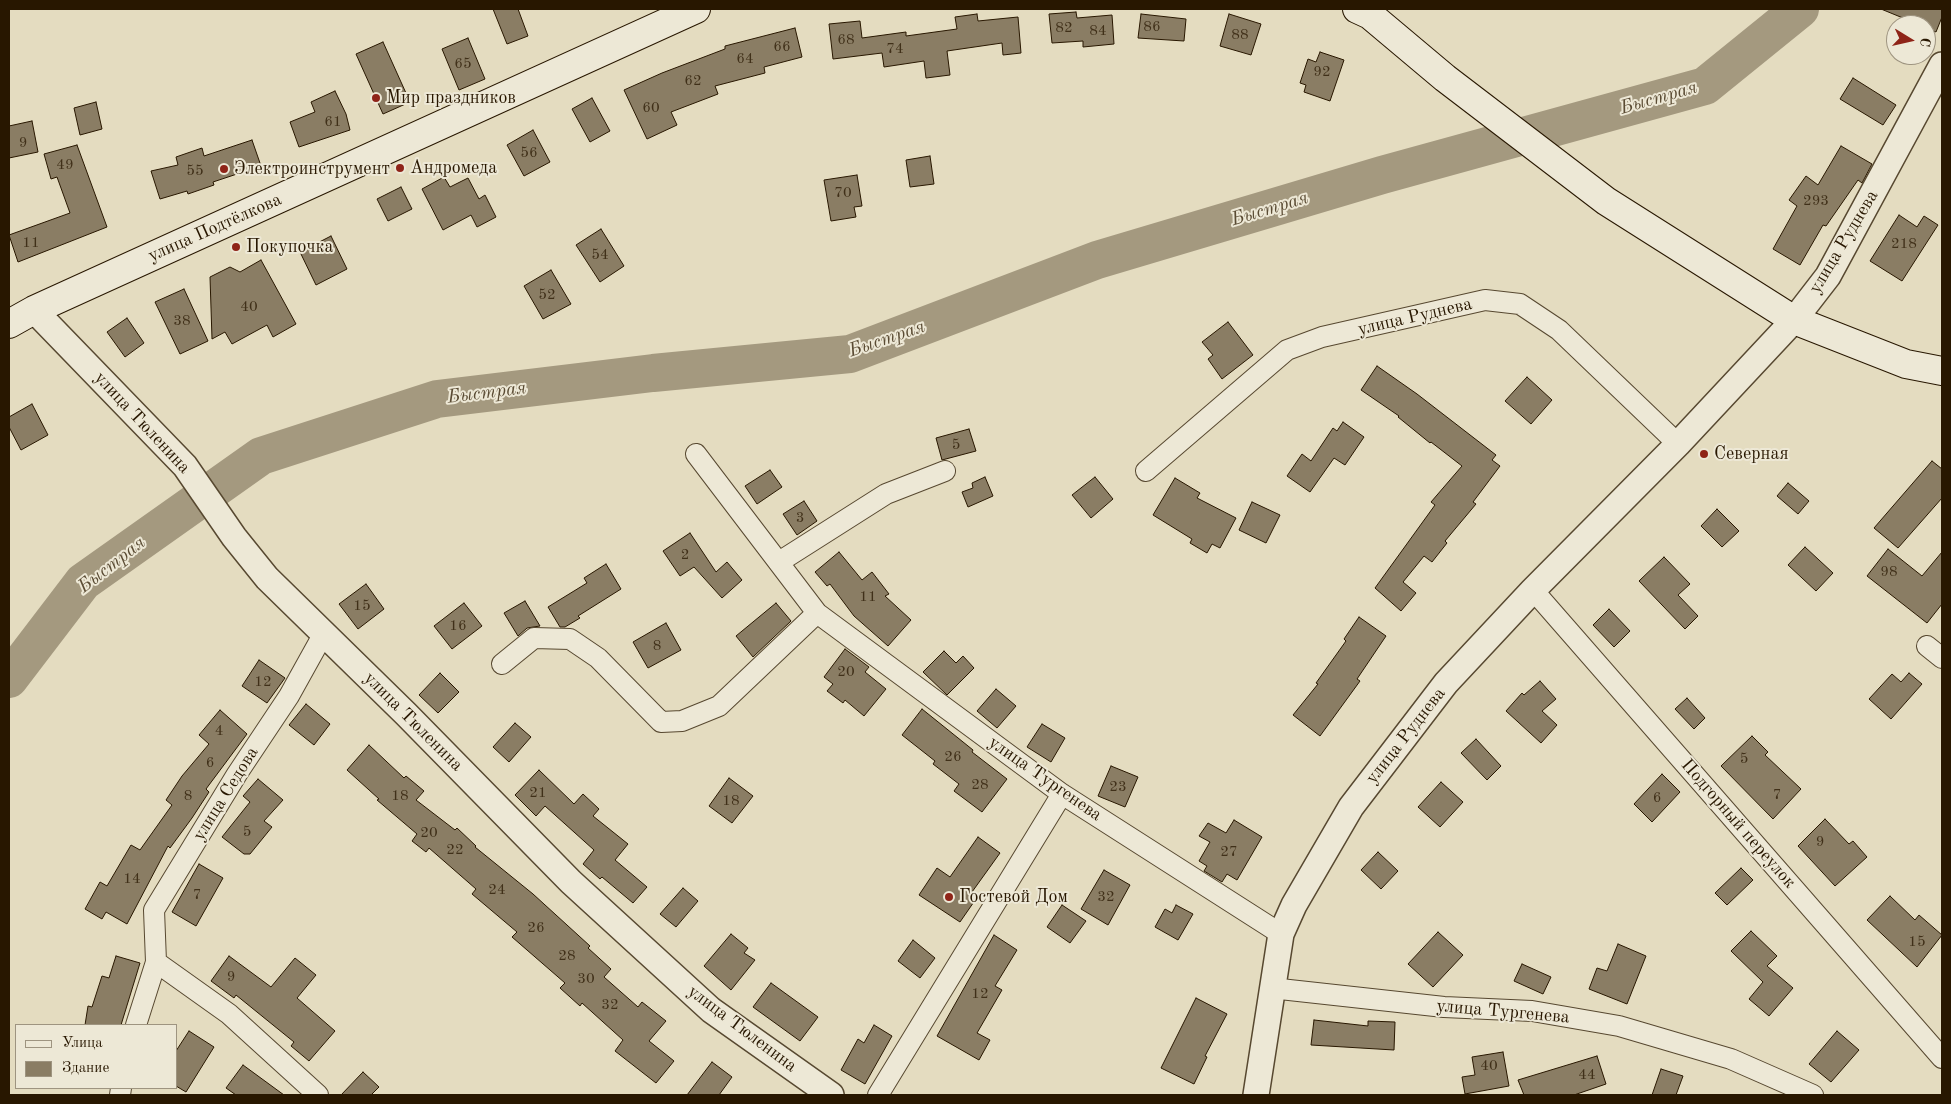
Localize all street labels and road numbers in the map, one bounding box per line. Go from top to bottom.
street label: улица Руднева [1805,186,1883,298]
street label: улица Подтёлкова [145,189,285,267]
street label: улица Руднева [1356,293,1474,341]
street label: улица Тюленина [89,368,195,478]
street label: улица Тюленина [359,668,467,776]
street label: улица Руднева [1362,683,1450,789]
street label: улица Тургенева [984,732,1106,826]
street label: улица Седова [189,743,263,845]
street label: Подгорный переулок [1676,755,1800,893]
street label: улица Тюленина [683,981,801,1077]
street label: улица Тургенева [1435,995,1571,1029]

